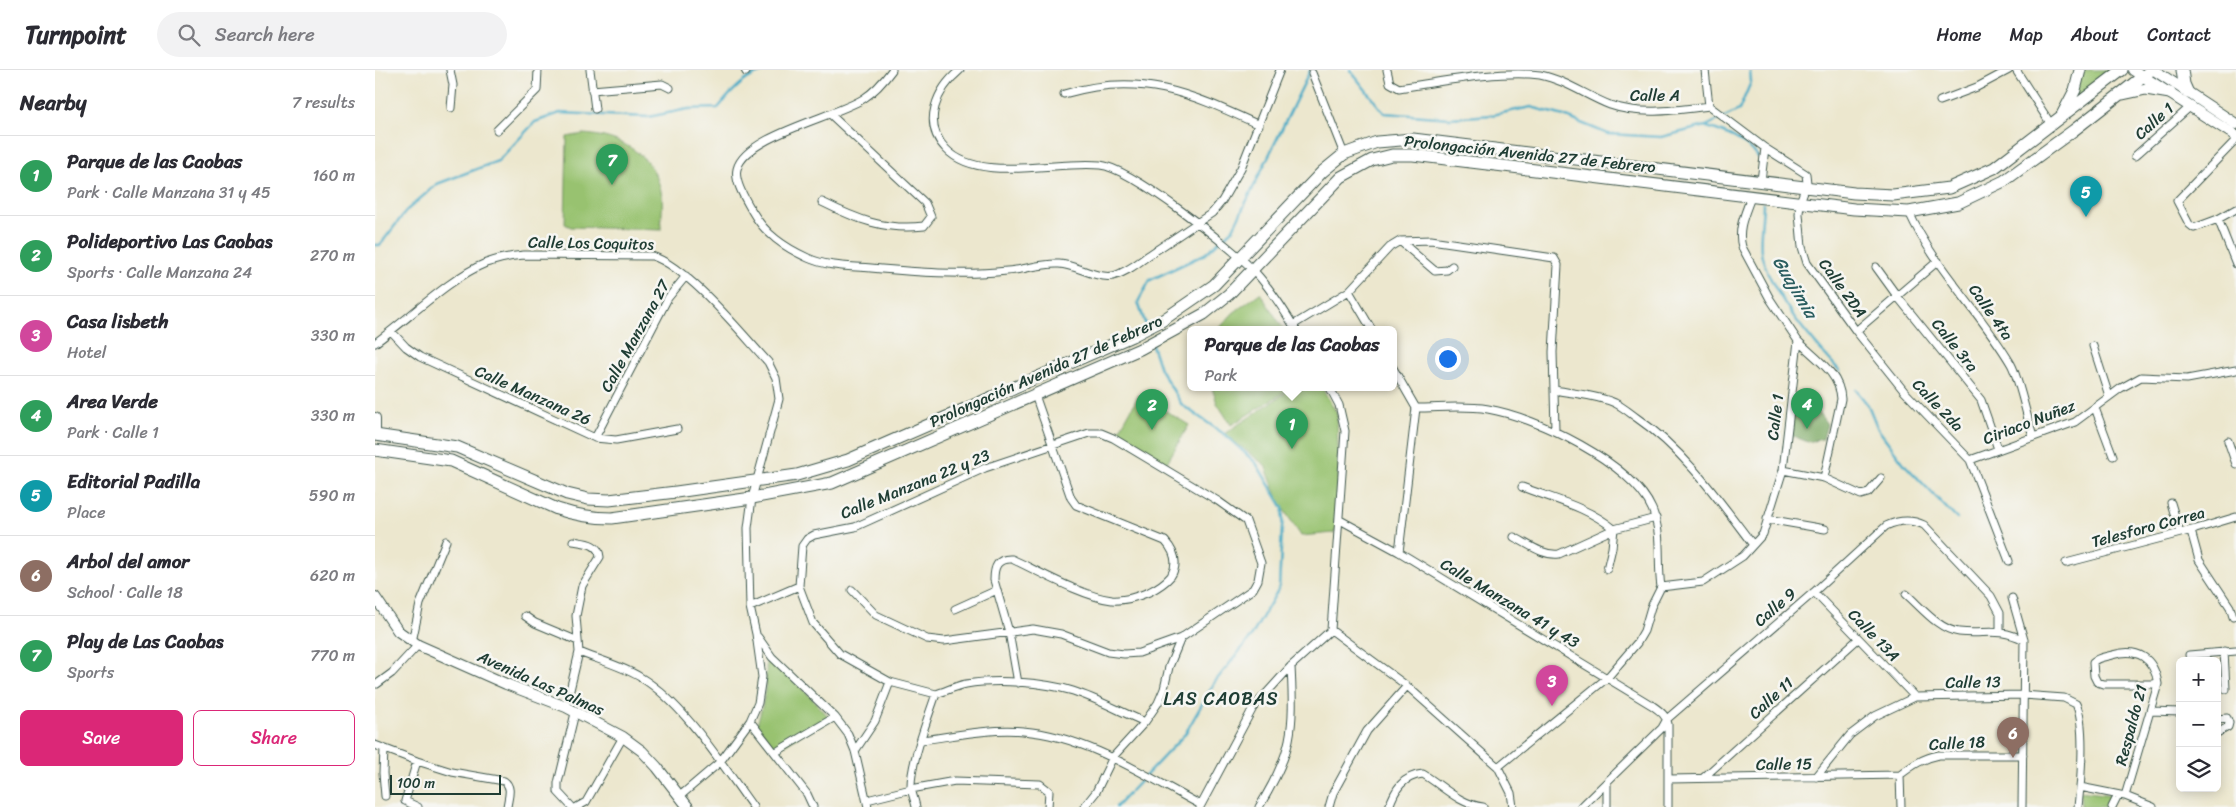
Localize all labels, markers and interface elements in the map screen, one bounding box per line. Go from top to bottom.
search box [157,12,507,57]
text: Turnpoint [25,14,127,56]
text: Search here [215,18,315,51]
text: Home [1937,19,1982,51]
text: Map [2010,19,2043,51]
text: About [2071,19,2119,51]
text: Contact [2147,19,2211,51]
icon: search [175,21,203,49]
street label: Calle A [1630,81,1680,110]
text: Nearby [20,84,86,122]
text: 7 results [292,88,355,117]
street label: Calle 1 [2127,95,2181,147]
street label: Prolongación Avenida 27 de Febrero [1403,126,1657,182]
pin: 7 [596,144,628,185]
text: Parque de las Caobas [67,145,242,178]
text: 1 [33,161,39,190]
text: 160 m [312,161,355,190]
pin: 5 [2070,176,2102,217]
text: Park · Calle Manzana 31 y 45 [67,178,271,207]
text: Polideportivo Las Caobas [67,225,273,258]
street label: Calle Los Coquitos [528,227,655,259]
text: 2 [31,241,41,270]
text: 270 m [310,241,355,270]
water label: Guajimia [1764,249,1827,326]
street label: Calle 2DA [1811,252,1875,324]
text: Sports · Calle Manzana 24 [67,258,252,287]
street label: Calle Manzana 27 [592,274,678,398]
street label: Calle 4ta [1961,277,2021,347]
text: Casa lisbeth [67,305,169,338]
street label: Prolongación Avenida 27 de Febrero [926,311,1166,431]
street label: Calle 3ra [1924,311,1986,379]
text: 3 [32,321,40,350]
text: 330 m [311,321,355,350]
popup [1187,326,1397,391]
text: Parque de las Caobas [1204,328,1380,361]
text: Hotel [67,338,106,367]
your location [1435,346,1461,372]
street label: Calle Manzana 26 [470,356,596,434]
text: Park [1204,361,1237,390]
street label: Calle 2da [1905,371,1971,439]
text: Area Verde [67,385,158,418]
pin: 4 [1791,388,1823,429]
pin: 2 [1136,389,1168,430]
street label: Ciriaco Nuñez [1978,391,2080,453]
street label: Calle 1 [1758,392,1792,442]
text: 4 [31,401,41,430]
text: 330 m [311,401,355,430]
pin: 1 [1276,408,1308,449]
text: Park · Calle 1 [67,418,159,447]
street label: Calle Manzana 22 y 23 [836,441,995,527]
text: Editorial Padilla [67,465,200,498]
text: 5 [31,481,41,510]
text: 590 m [309,481,355,510]
text: Place [67,498,106,527]
street label: Telesforo Correa [2088,498,2208,556]
text: Arbol del amor [67,545,189,578]
street label: Calle Manzana 41 y 43 [1435,550,1586,656]
text: 6 [31,561,41,590]
text: 620 m [310,561,355,590]
text: School · Calle 18 [67,578,183,607]
street label: Calle 9 [1747,580,1803,634]
street label: Calle 13A [1841,601,1907,669]
text: Play de Las Caobas [67,625,224,658]
text: 7 [31,641,41,670]
text: 770 m [310,641,355,670]
street label: Avenida Las Palmas [472,642,610,724]
map controls [2176,657,2221,792]
button: + [2176,657,2221,702]
text: Sports [67,658,114,687]
pin: 3 [1536,665,1568,706]
street label: Calle 13 [1945,667,2001,697]
street label: Calle 11 [1742,669,1801,727]
street label: Respaldo 21 [2106,681,2156,769]
district label: LAS CAOBAS [1163,683,1279,715]
button: − [2176,702,2221,747]
button: Save [20,710,183,766]
button: Share [193,710,355,766]
pin: 6 [1997,717,2029,758]
street label: Calle 18 [1928,727,1986,759]
button: layers [2176,747,2221,792]
street label: Calle 15 [1756,749,1813,779]
text: 100 m [397,771,435,796]
scale bar [390,772,501,795]

